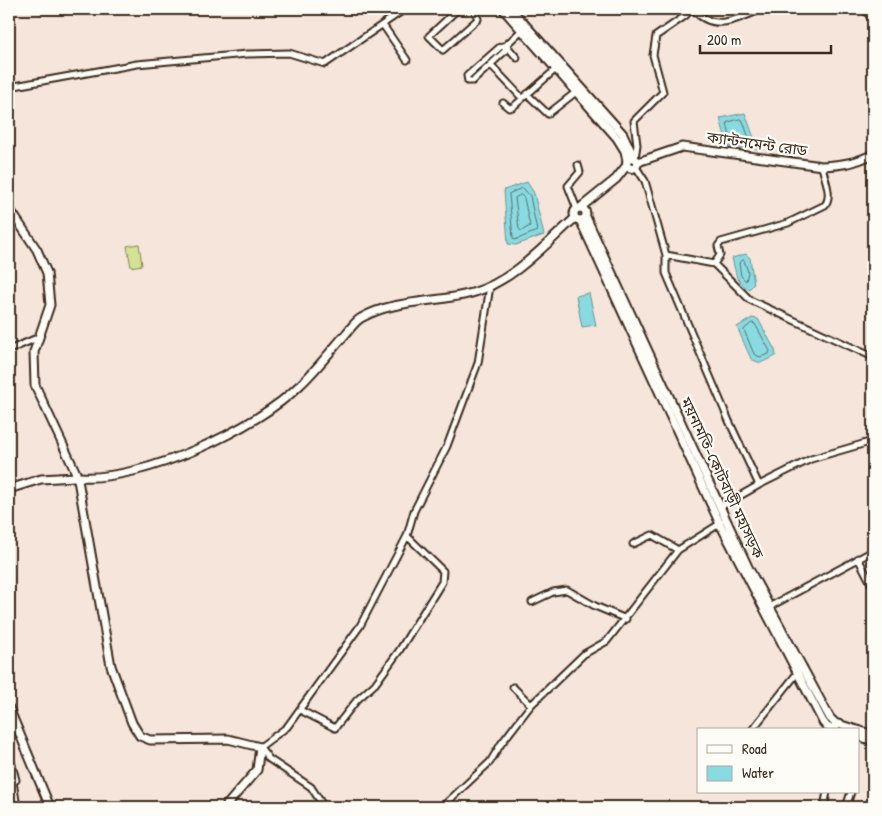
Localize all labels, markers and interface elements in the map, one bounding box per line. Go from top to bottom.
scale bar [700,22,831,54]
text: 200 m [707,29,741,50]
street label: ক্যান্টনমেন্ট রোড [704,126,809,161]
street label: ময়নামতি–কোটবাড়ী মহাসড়ক [675,393,769,563]
legend [697,728,860,794]
text: Road [742,738,767,759]
text: Water [742,762,774,783]

